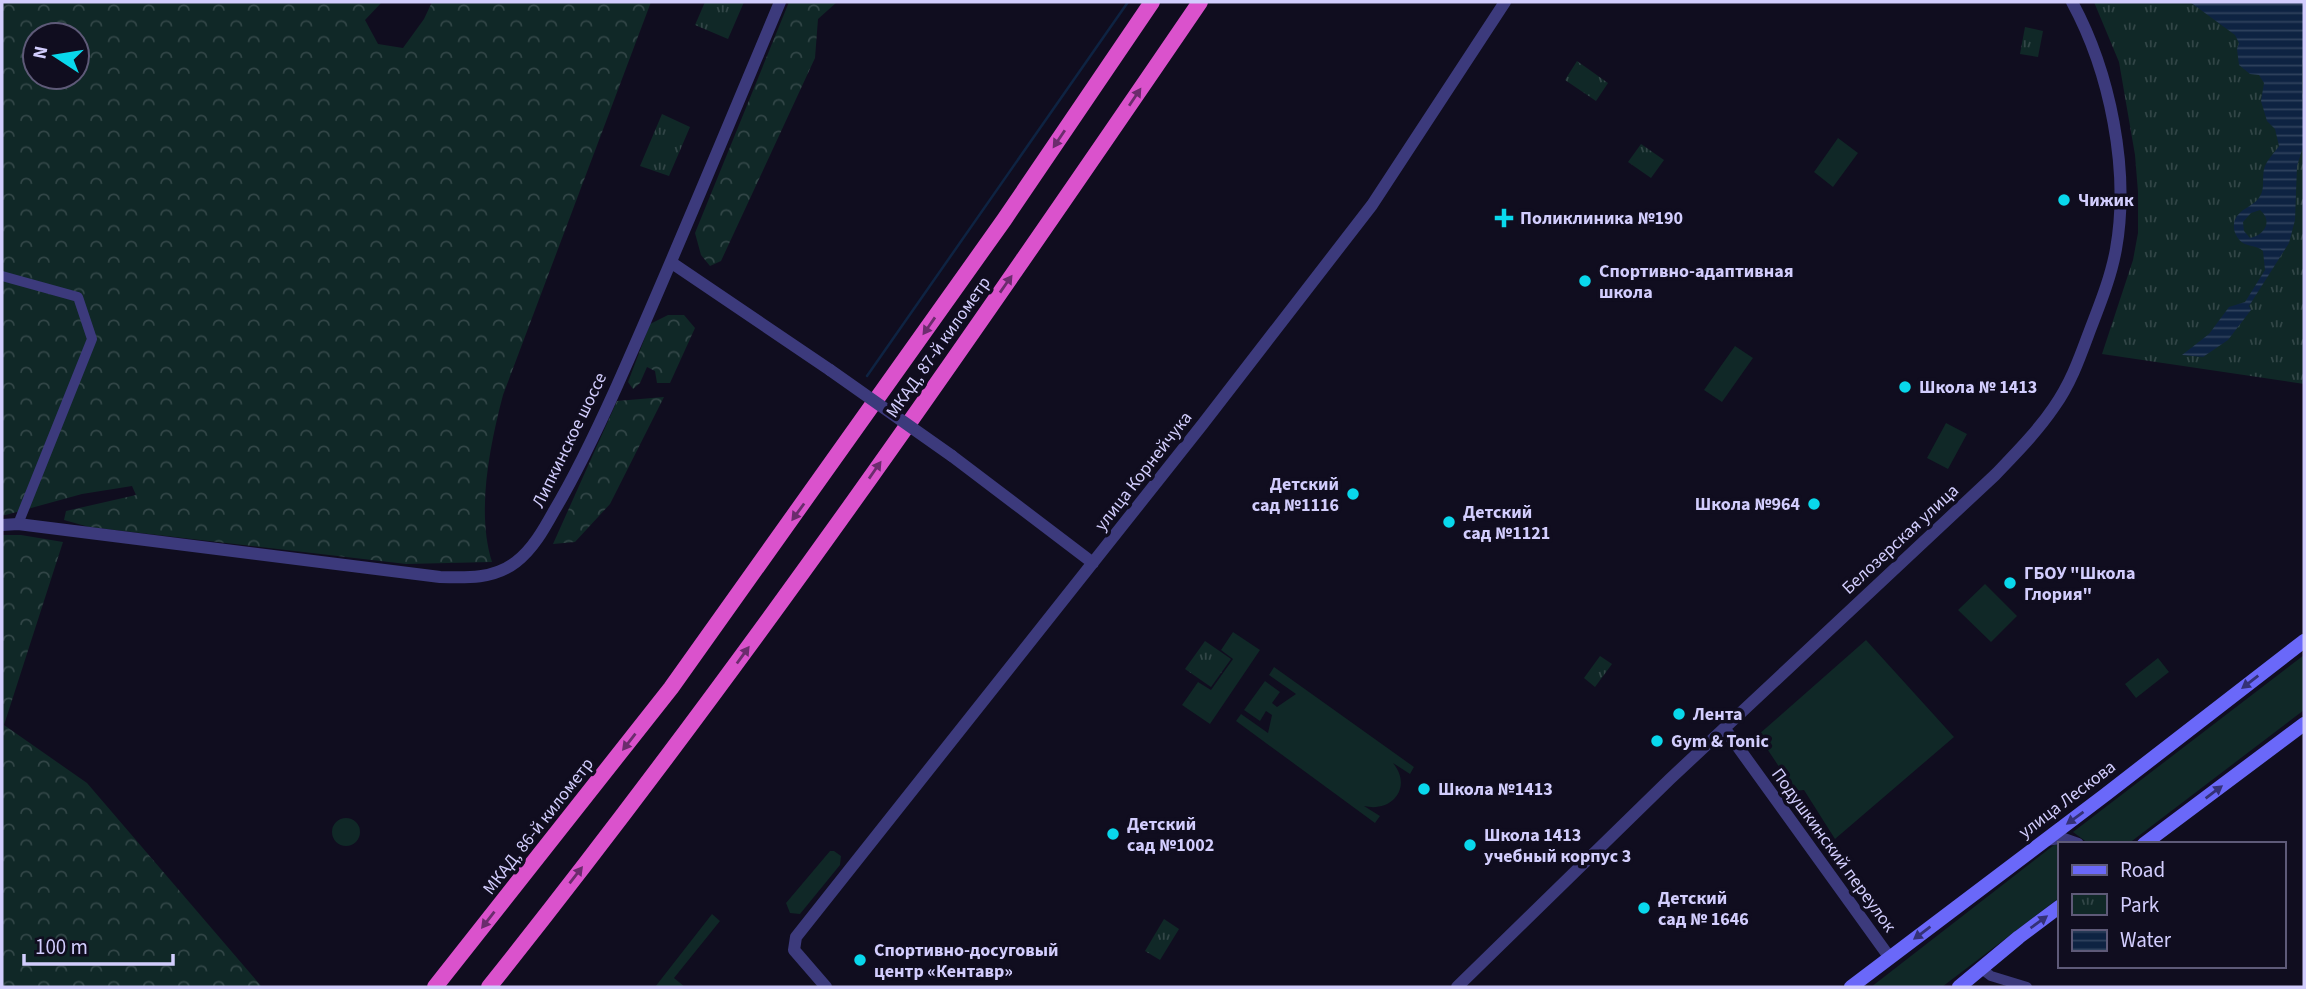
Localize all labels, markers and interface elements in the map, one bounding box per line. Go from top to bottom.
north arrow [21,21,91,91]
text: N [26,44,55,62]
one-way arrow [1128,88,1142,106]
one-way arrow [1052,130,1066,148]
place label: Чижик [2078,188,2134,213]
marker: Чижик [2056,192,2072,208]
place label: Поликлиника №190 [1520,206,1683,231]
marker: Поликлиника №190 [1494,208,1514,228]
place label: Спортивно-адаптивная школа [1599,259,1794,305]
street label: МКАД, 87-й километр [880,272,997,423]
marker: Спортивно-адаптивная школа [1577,273,1593,289]
one-way arrow [999,275,1013,293]
one-way arrow [922,317,936,335]
street label: Липкинское шоссе [526,368,613,512]
place label: Школа № 1413 [1919,375,2037,400]
marker: Школа № 1413 [1897,379,1913,395]
street label: улица Корнейчука [1089,406,1198,536]
one-way arrow [868,461,882,479]
place label: Детский сад №1116 [1252,472,1339,518]
street label: Белозерская улица [1836,479,1964,600]
marker: Детский сад №1116 [1345,486,1361,502]
place label: Школа №964 [1695,492,1800,517]
marker: Школа №964 [1806,496,1822,512]
place label: Детский сад №1121 [1463,500,1550,546]
one-way arrow [791,503,805,521]
marker: Детский сад №1121 [1441,514,1457,530]
place label: ГБОУ "Школа Глория" [2024,561,2135,607]
marker: ГБОУ "Школа Глория" [2002,575,2018,591]
one-way arrow [735,646,749,664]
one-way arrow [2241,675,2259,689]
place label: Лента [1692,702,1743,727]
marker: Лента [1671,706,1687,722]
place label: Gym & Tonic [1671,729,1769,754]
one-way arrow [622,733,637,750]
marker: Gym & Tonic [1649,733,1665,749]
street label: МКАД, 86-й километр [477,753,600,900]
street label: улица Лескова [2014,755,2121,844]
street label: Подушкинский переулок [1765,763,1902,938]
place label: Школа №1413 [1438,777,1553,802]
marker: Школа №1413 [1416,781,1432,797]
one-way arrow [2205,785,2223,799]
one-way arrow [2065,811,2084,825]
place label: Детский сад №1002 [1127,812,1214,858]
place label: Школа 1413 учебный корпус 3 [1484,823,1631,869]
marker: Детский сад №1002 [1105,826,1121,842]
marker: Школа 1413 учебный корпус 3 [1462,837,1478,853]
legend [2058,842,2285,968]
text: Road [2120,855,2165,885]
one-way arrow [569,867,584,885]
place label: Детский сад № 1646 [1658,886,1749,932]
text: Park [2120,890,2160,920]
marker: Детский сад № 1646 [1636,900,1652,916]
one-way arrow [481,912,496,929]
one-way arrow [2030,915,2048,929]
scale bar [24,922,173,966]
text: Water [2120,925,2172,955]
one-way arrow [1913,926,1931,940]
text: 100 m [35,932,88,962]
place label: Спортивно-досуговый центр «Кентавр» [874,938,1059,984]
marker: Спортивно-досуговый центр «Кентавр» [852,952,868,968]

